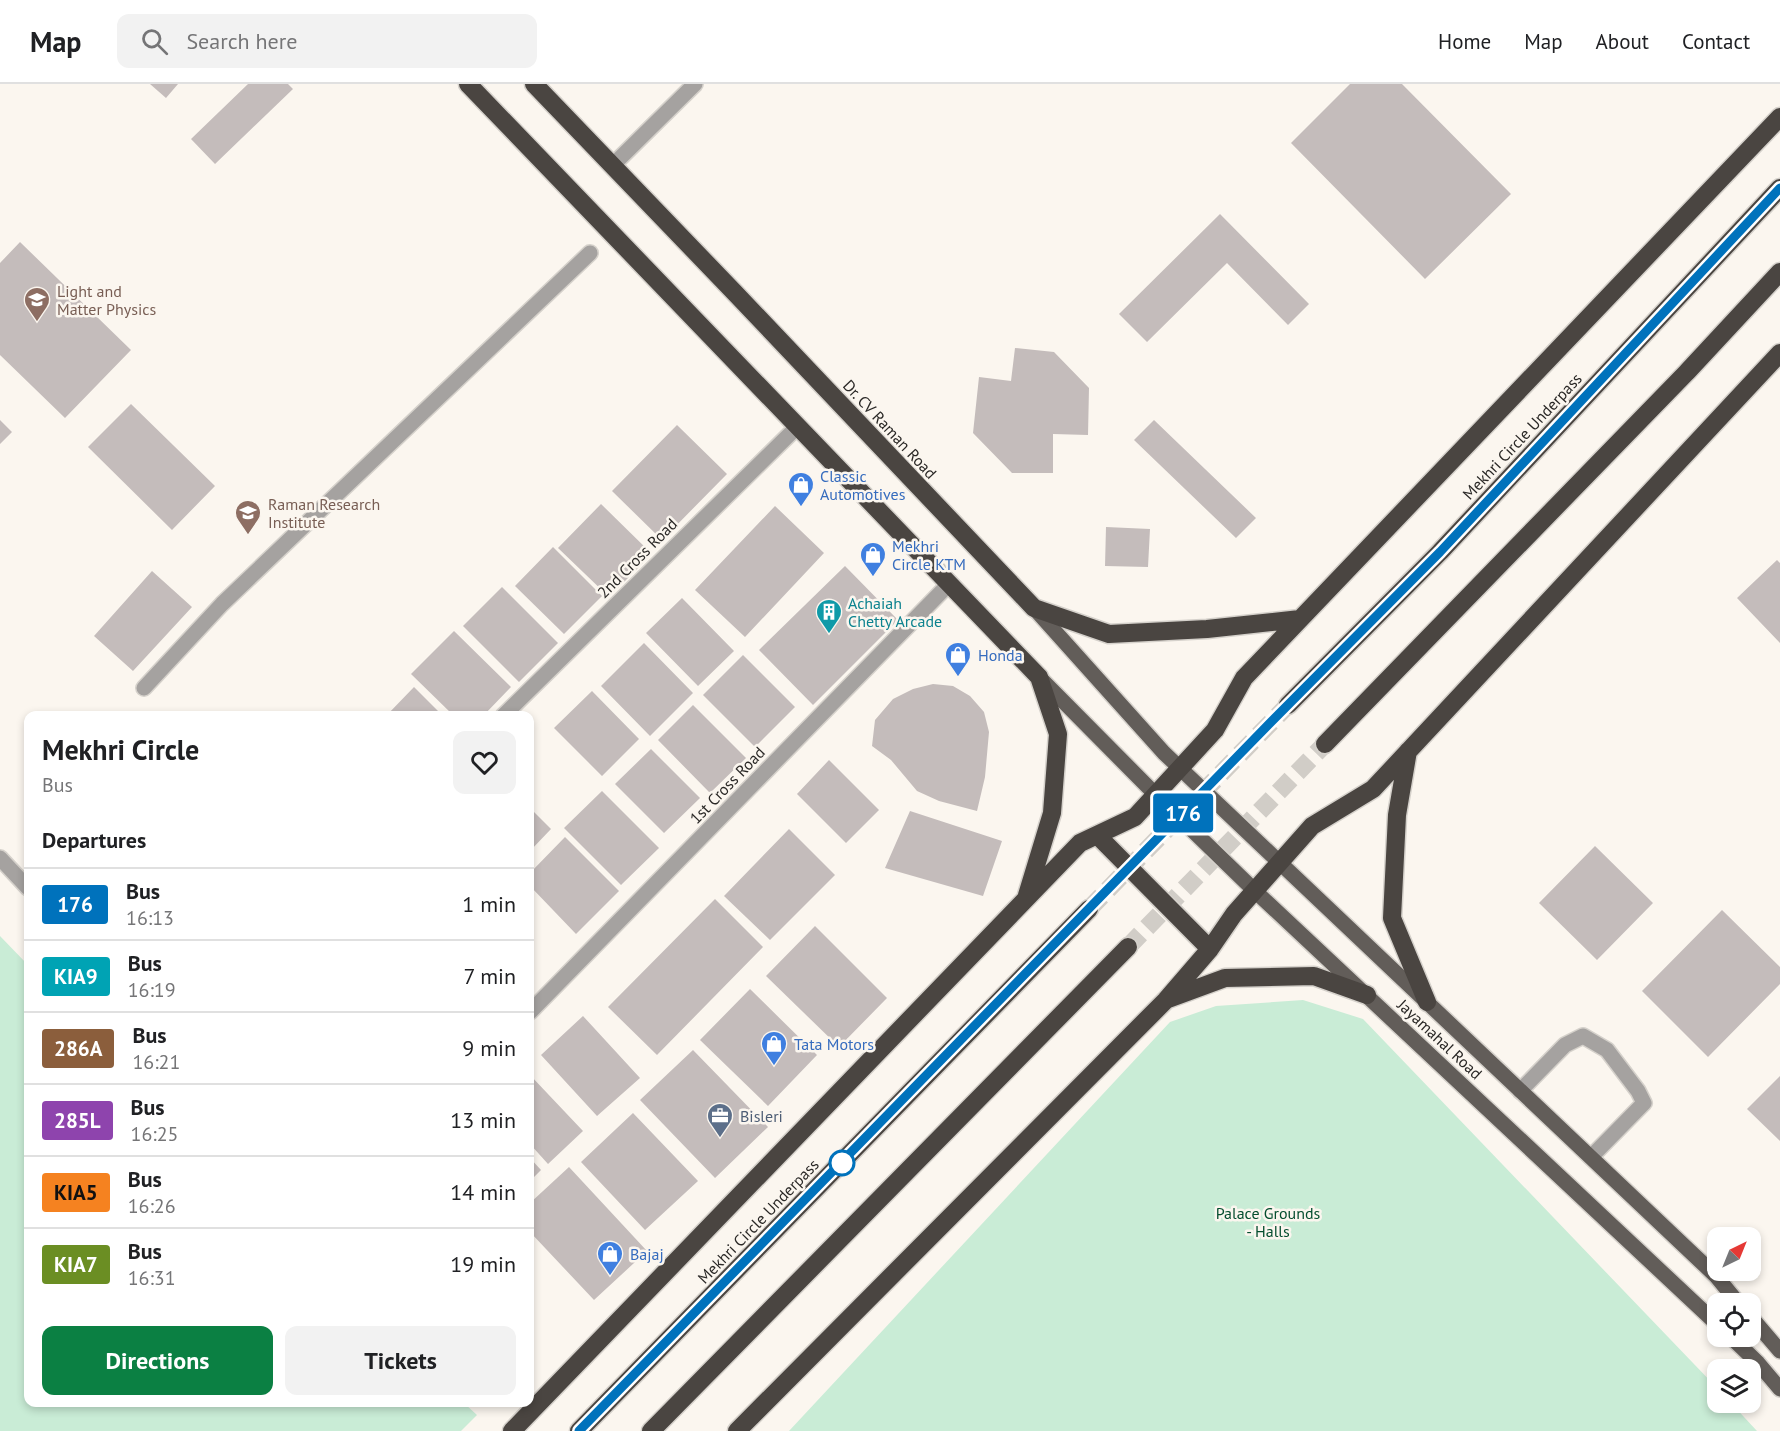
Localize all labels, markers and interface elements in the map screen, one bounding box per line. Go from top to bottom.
search box [117,14,537,68]
text: Map [30,23,81,60]
icon: search [138,25,171,58]
text: Search here [186,27,297,55]
text: Home [1438,28,1491,55]
text: Map [1524,28,1563,55]
text: About [1596,28,1649,55]
text: Contact [1682,28,1750,55]
place label: Light and Matter Physics [57,281,156,319]
school or university icon: Light and Matter Physics [22,285,52,323]
street label: Mekhri Circle Underpass [1458,368,1586,503]
street label: Dr. CV Raman Road [839,375,941,483]
place label: Classic Automotives [820,466,906,504]
shop icon: Classic Automotives [786,470,816,508]
place label: Raman Research Institute [268,494,380,532]
school or university icon: Raman Research Institute [233,498,263,536]
street label: 2nd Cross Road [593,514,681,602]
place label: Mekhri Circle KTM [892,536,966,574]
shop icon: Mekhri Circle KTM [858,540,888,578]
place label: Achaiah Chetty Arcade [848,593,942,631]
building icon: Achaiah Chetty Arcade [814,597,844,635]
shop icon: Honda [943,640,973,678]
place label: Honda [978,645,1023,665]
text: Mekhri Circle [42,731,199,768]
button: heart [453,731,516,794]
street label: 1st Cross Road [685,742,769,828]
text: Bus [42,772,73,798]
line badge: 176 [1148,794,1218,832]
text: 176 [1165,800,1201,827]
text: Departures [42,826,146,854]
text: Bus [126,877,160,905]
text: 1 min [462,890,516,918]
text: 176 [57,891,93,918]
text: 16:13 [126,905,174,931]
text: Bus [128,949,162,977]
text: 7 min [464,962,516,990]
text: KIA9 [54,963,98,990]
text: 16:19 [128,977,176,1003]
street label: Jayamahal Road [1393,994,1486,1083]
text: Bus [132,1021,167,1049]
shop icon: Tata Motors [759,1029,789,1067]
text: 9 min [462,1034,516,1062]
place label: Tata Motors [794,1034,874,1054]
text: 286A [54,1035,102,1062]
text: 16:21 [132,1049,180,1075]
text: Bus [131,1093,165,1121]
office icon: Bisleri [705,1101,735,1139]
text: 13 min [450,1106,516,1134]
place label: Bisleri [740,1106,783,1126]
text: 285L [54,1107,101,1134]
text: 16:25 [131,1121,179,1147]
unlabelled marker [829,1150,855,1176]
street label: Mekhri Circle Underpass [693,1154,823,1288]
text: Bus [128,1165,162,1193]
text: 14 min [450,1178,516,1206]
text: KIA5 [54,1179,98,1206]
text: 16:26 [128,1193,176,1219]
park label: Palace Grounds - Halls [1216,1203,1321,1241]
north arrow [1707,1227,1761,1281]
map controls [1707,1227,1761,1413]
text: Bus [128,1237,162,1265]
shop icon: Bajaj [595,1239,625,1277]
place label: Bajaj [630,1244,664,1264]
text: 19 min [450,1250,516,1278]
text: KIA7 [54,1251,98,1278]
text: 16:31 [128,1265,176,1291]
button: locate [1707,1293,1761,1347]
button: Directions [42,1326,273,1395]
button: Tickets [285,1326,516,1395]
button: layers [1707,1359,1761,1413]

